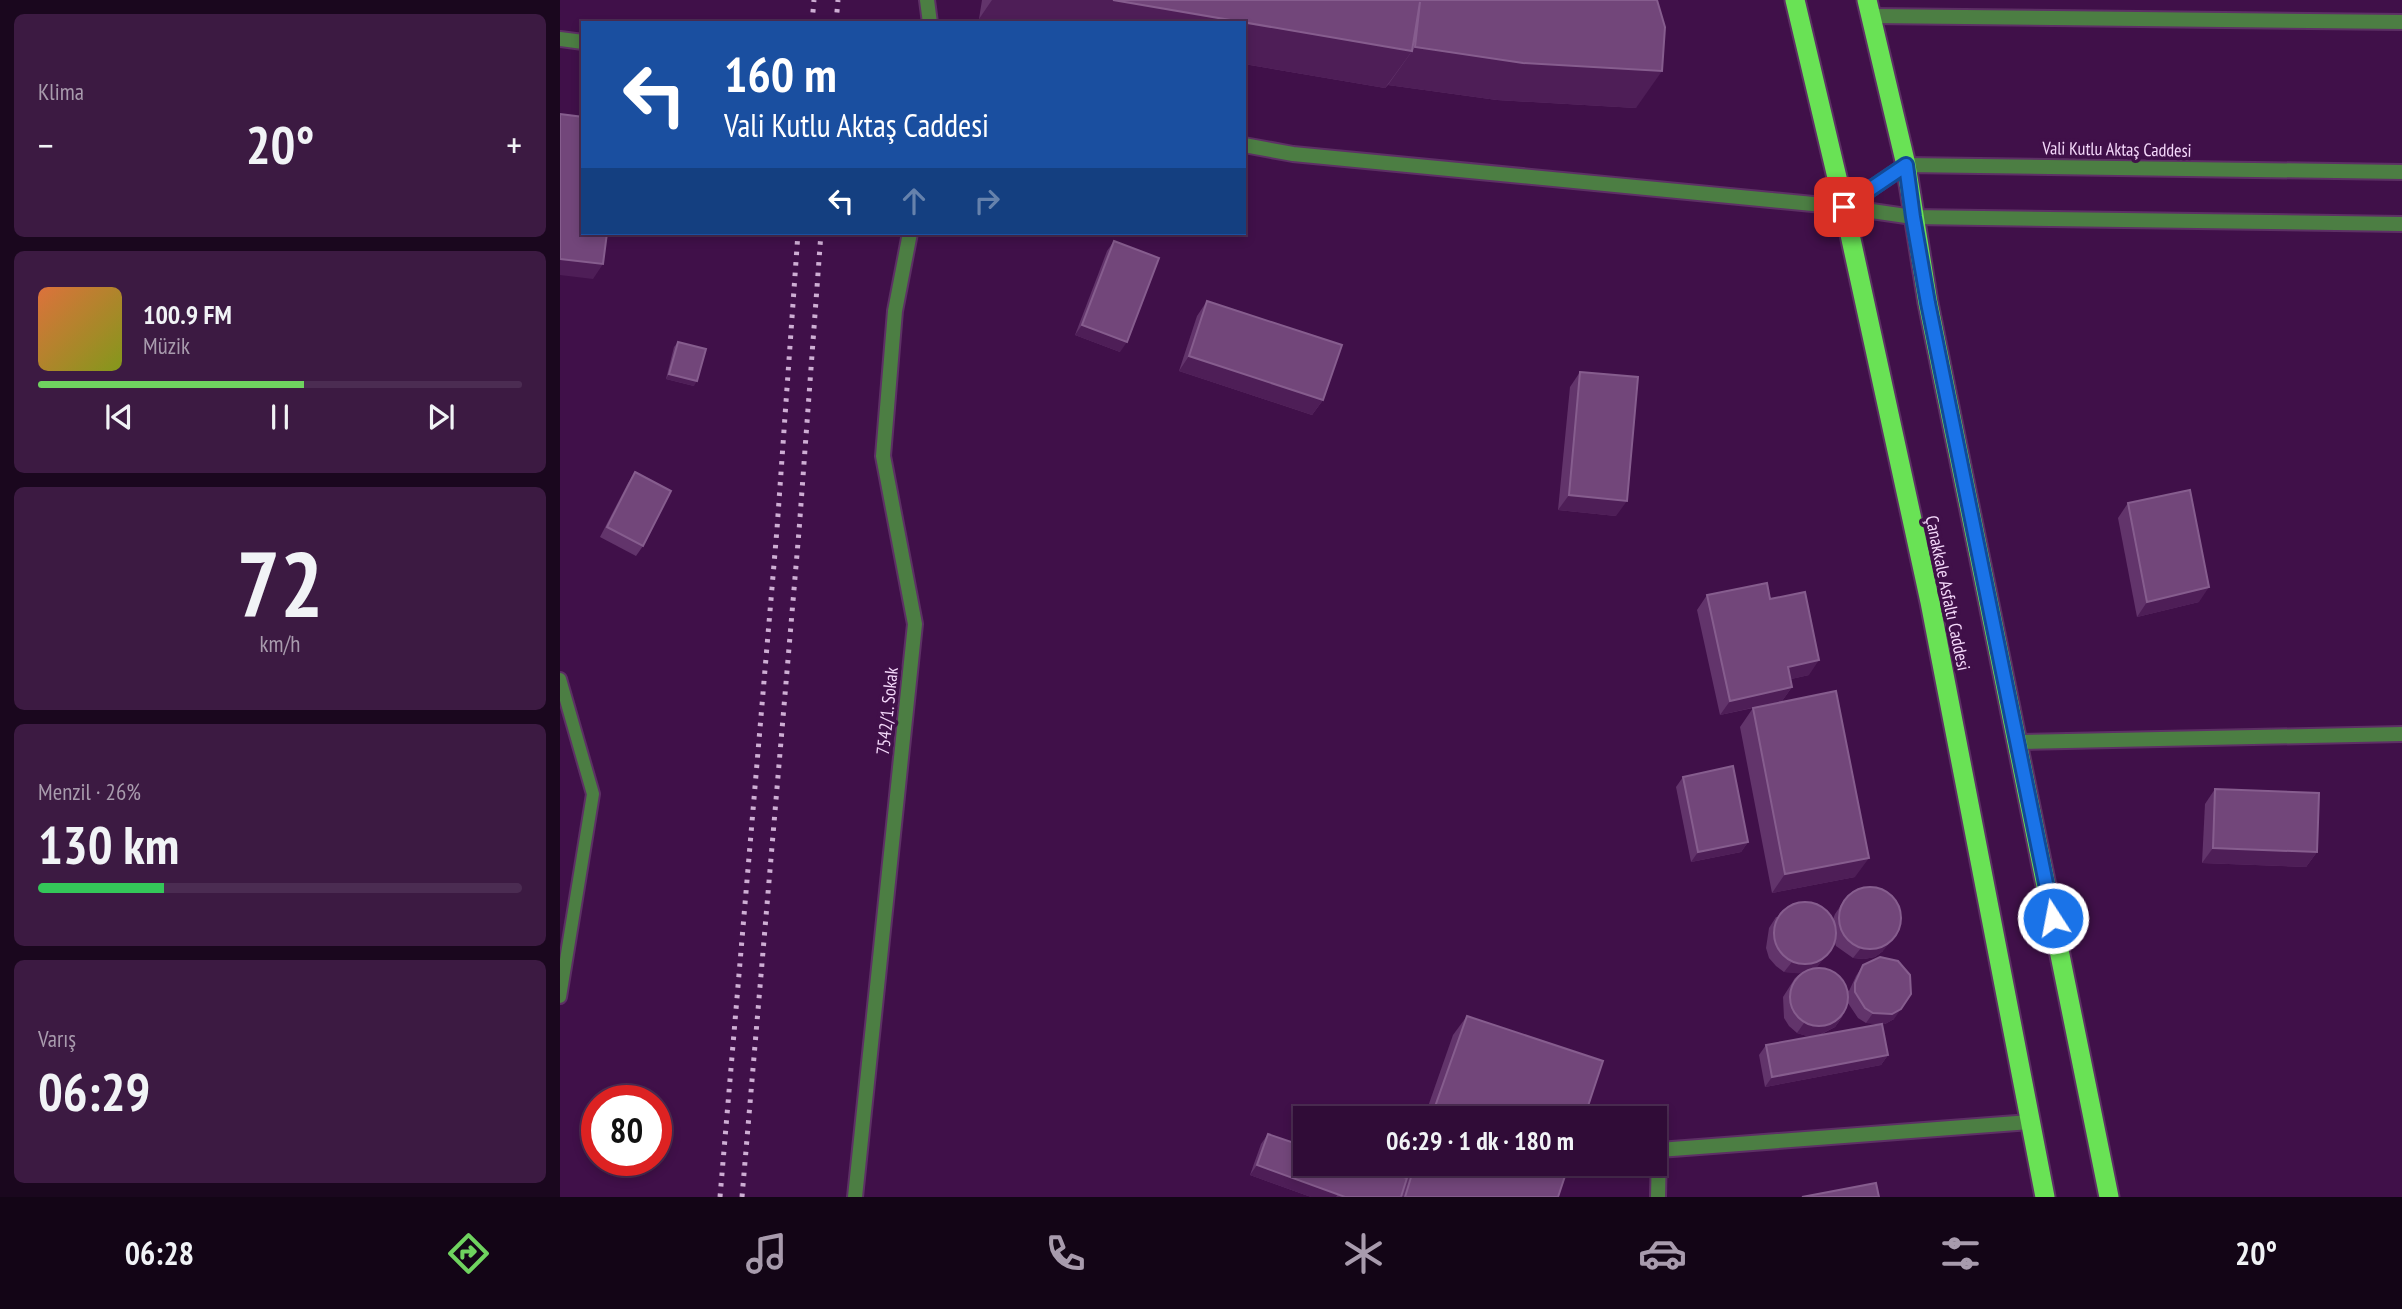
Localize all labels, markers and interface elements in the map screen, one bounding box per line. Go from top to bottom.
text: 160 m [724,42,837,106]
icon: left [609,49,700,140]
text: Klima [38,77,84,106]
text: Vali Kutlu Aktaş Caddesi [724,104,989,146]
text: 20° [246,111,314,178]
text: − [38,120,54,169]
text: + [506,120,522,169]
street label: Vali Kutlu Aktaş Caddesi [2041,136,2192,162]
pin [1814,177,1874,237]
icon: left [822,182,860,220]
icon: ahead [895,182,933,220]
icon: right [968,182,1006,220]
icon: arrive [1825,188,1863,226]
text: 100.9 FM [143,298,232,331]
text: Müzik [143,331,190,360]
icon: previous [100,398,138,436]
icon: pause [261,398,299,436]
icon: next [422,398,460,436]
street label: Çanakkale Asfaltı Caddesi [1920,513,1976,673]
text: 72 [237,524,324,642]
text: km/h [260,629,300,658]
street label: 7542/1. Sokak [871,666,903,756]
text: Menzil · 26% [38,777,141,806]
text: 130 km [38,811,179,878]
position arrow [2016,881,2090,955]
text: Varış [38,1024,76,1053]
text: 06:29 [38,1058,150,1125]
speed limit sign: 80 [581,1085,672,1176]
text: 06:29 · 1 dk · 180 m [1386,1124,1574,1157]
icon: directions [444,1229,493,1278]
icon: music [742,1229,791,1278]
icon: phone [1041,1229,1090,1278]
icon: climate [1339,1229,1388,1278]
icon: car [1638,1229,1687,1278]
icon: filters [1936,1229,1985,1278]
text: 06:28 [125,1232,194,1274]
text: 20° [2235,1232,2277,1274]

